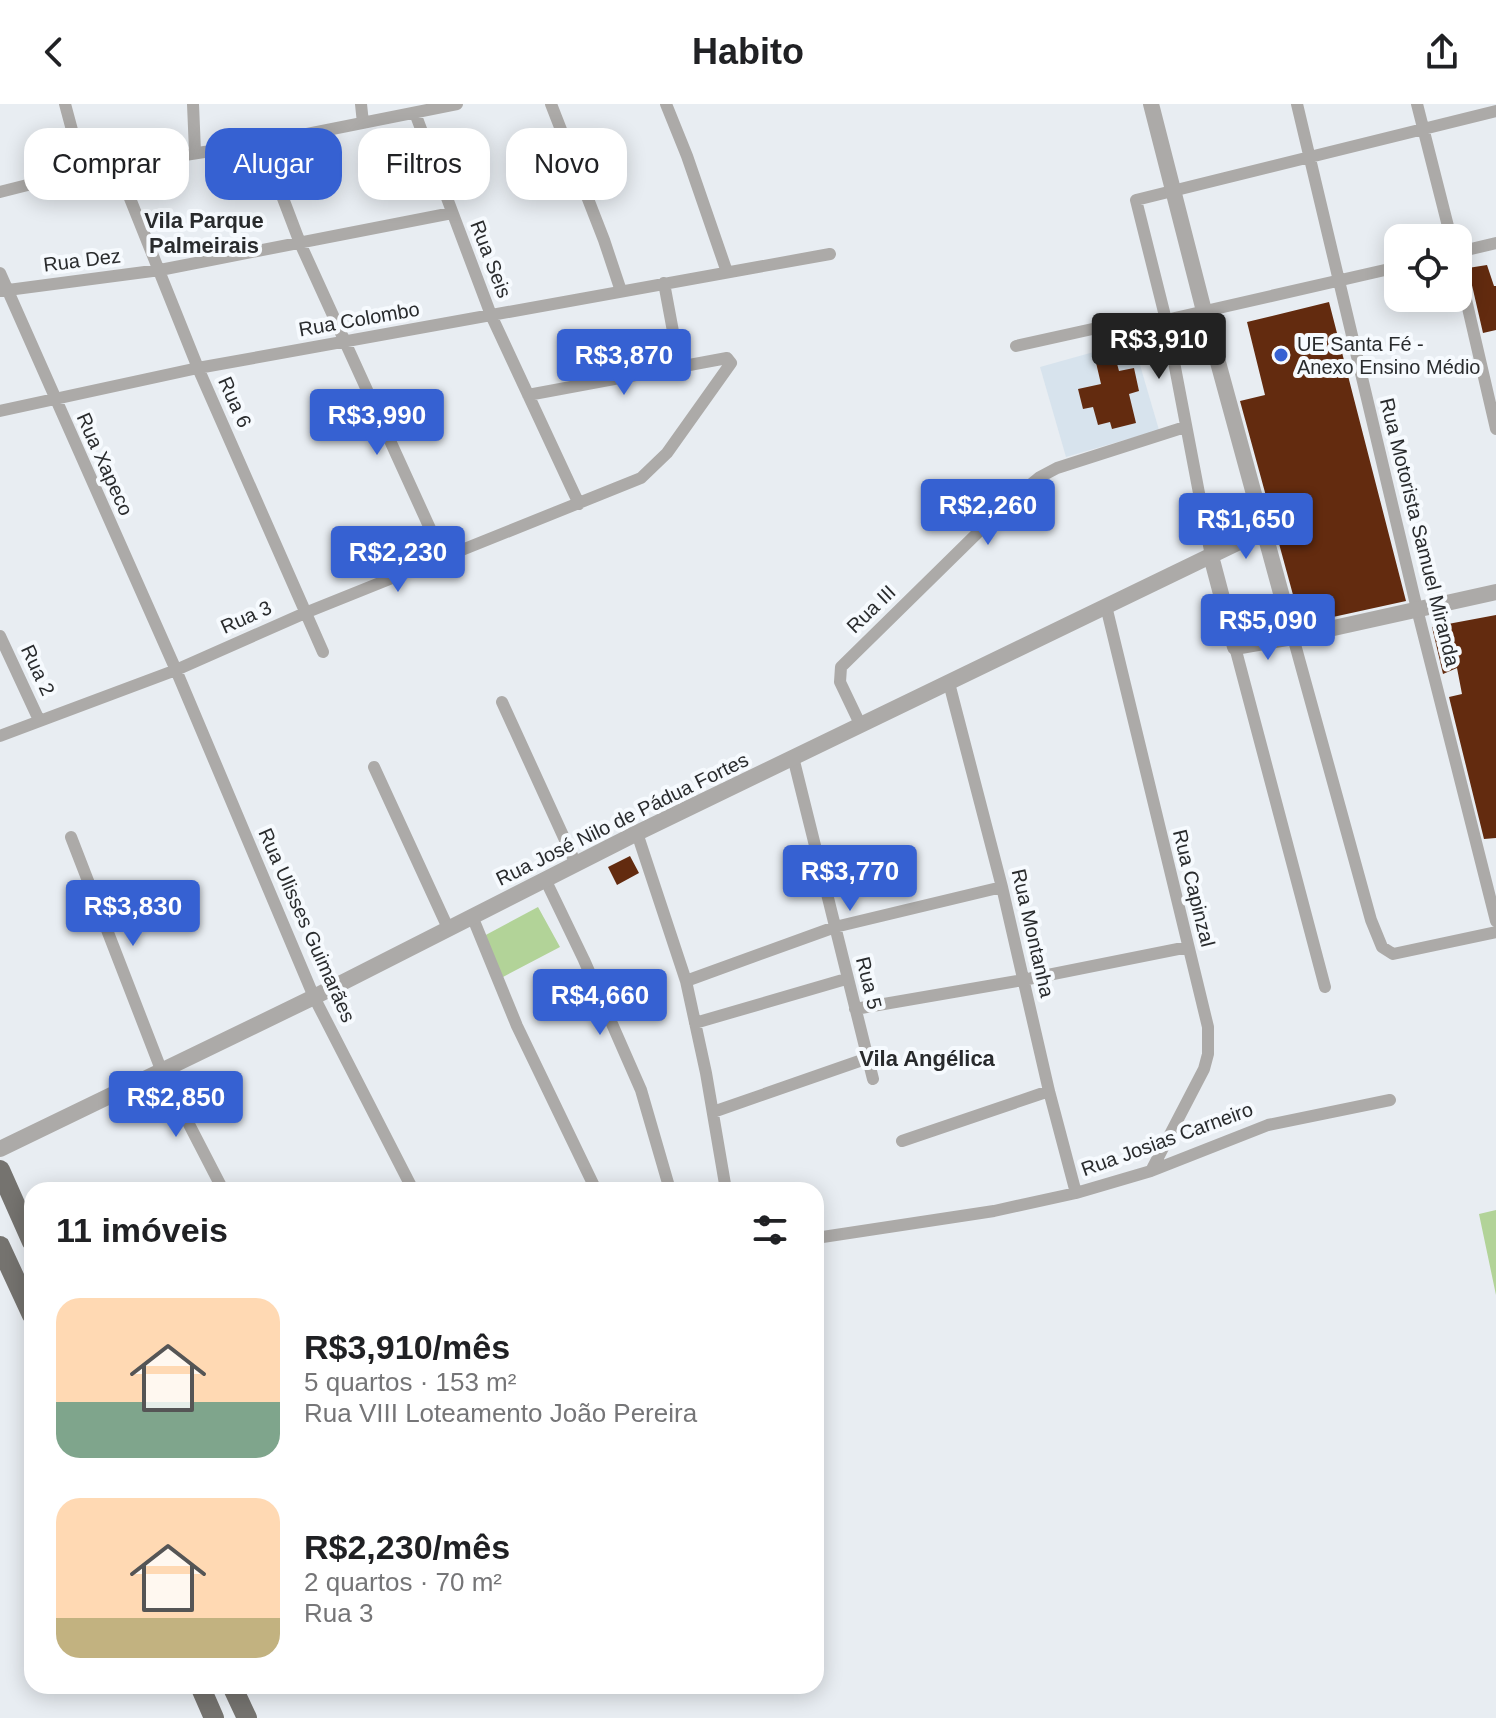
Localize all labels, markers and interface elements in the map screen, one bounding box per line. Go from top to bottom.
icon: back [32,30,76,74]
icon: share [1420,30,1464,74]
text: Habito [692,31,804,72]
chip: Comprar [24,128,189,200]
chip: Alugar [205,128,342,200]
chip: Filtros [358,128,490,200]
chip: Novo [506,128,627,200]
district label: Vila Parque Palmeirais [144,208,264,258]
street label: Rua Seis [466,217,516,301]
map controls [1384,224,1472,312]
button: locate [1384,224,1472,312]
street label: Rua Dez [42,244,122,276]
street label: Rua Colombo [297,298,421,340]
pin: R$3,910 [1085,313,1233,381]
text: R$3,910 [1110,324,1208,354]
pin: R$3,870 [550,329,698,397]
place label: UE Santa Fé - Anexo Ensino Médio [1297,333,1480,378]
text: R$3,870 [575,340,673,370]
marker: UE Santa Fé - Anexo Ensino Médio [1272,346,1290,364]
street label: Rua 6 [214,373,256,431]
pin: R$3,990 [303,389,451,457]
street label: Rua Motorista Samuel Miranda [1376,396,1464,669]
text: R$3,990 [328,400,426,430]
street label: Rua Xapeco [73,409,137,519]
pin: R$2,260 [914,479,1062,547]
text: R$2,260 [939,490,1037,520]
pin: R$1,650 [1172,493,1320,561]
text: R$1,650 [1197,504,1295,534]
pin: R$2,230 [324,526,472,594]
text: R$2,230 [349,537,447,567]
street label: Rua III [842,581,900,637]
pin: R$5,090 [1194,594,1342,662]
street label: Rua 3 [217,596,275,638]
text: R$5,090 [1219,605,1317,635]
street label: Rua 2 [17,641,59,699]
street label: Rua José Nilo de Pádua Fortes [492,748,752,890]
street label: Rua Ulisses Guimarães [254,825,360,1025]
street label: Rua Capinzal [1169,827,1219,949]
pin: R$3,770 [776,845,924,913]
text: R$3,770 [801,856,899,886]
street label: Rua Montanha [1008,867,1059,1000]
pin: R$3,830 [59,880,207,948]
text: R$3,830 [84,891,182,921]
street label: Rua 5 [852,954,886,1012]
pin: R$4,660 [526,969,674,1037]
text: R$4,660 [551,980,649,1010]
district label: Vila Angélica [859,1046,996,1071]
pin: R$2,850 [102,1071,250,1139]
text: R$2,850 [127,1082,225,1112]
street label: Rua Josias Carneiro [1078,1098,1256,1180]
icon: filters [748,1208,792,1252]
text: 11 imóveis [56,1211,228,1249]
text: R$3,910/mês [304,1328,510,1366]
icon: home [120,1330,216,1426]
text: 5 quartos · 153 m² [304,1367,516,1397]
text: Rua VIII Loteamento João Pereira [304,1398,697,1428]
text: R$2,230/mês [304,1528,510,1566]
icon: home [120,1530,216,1626]
text: 2 quartos · 70 m² [304,1567,502,1597]
text: Rua 3 [304,1598,373,1628]

